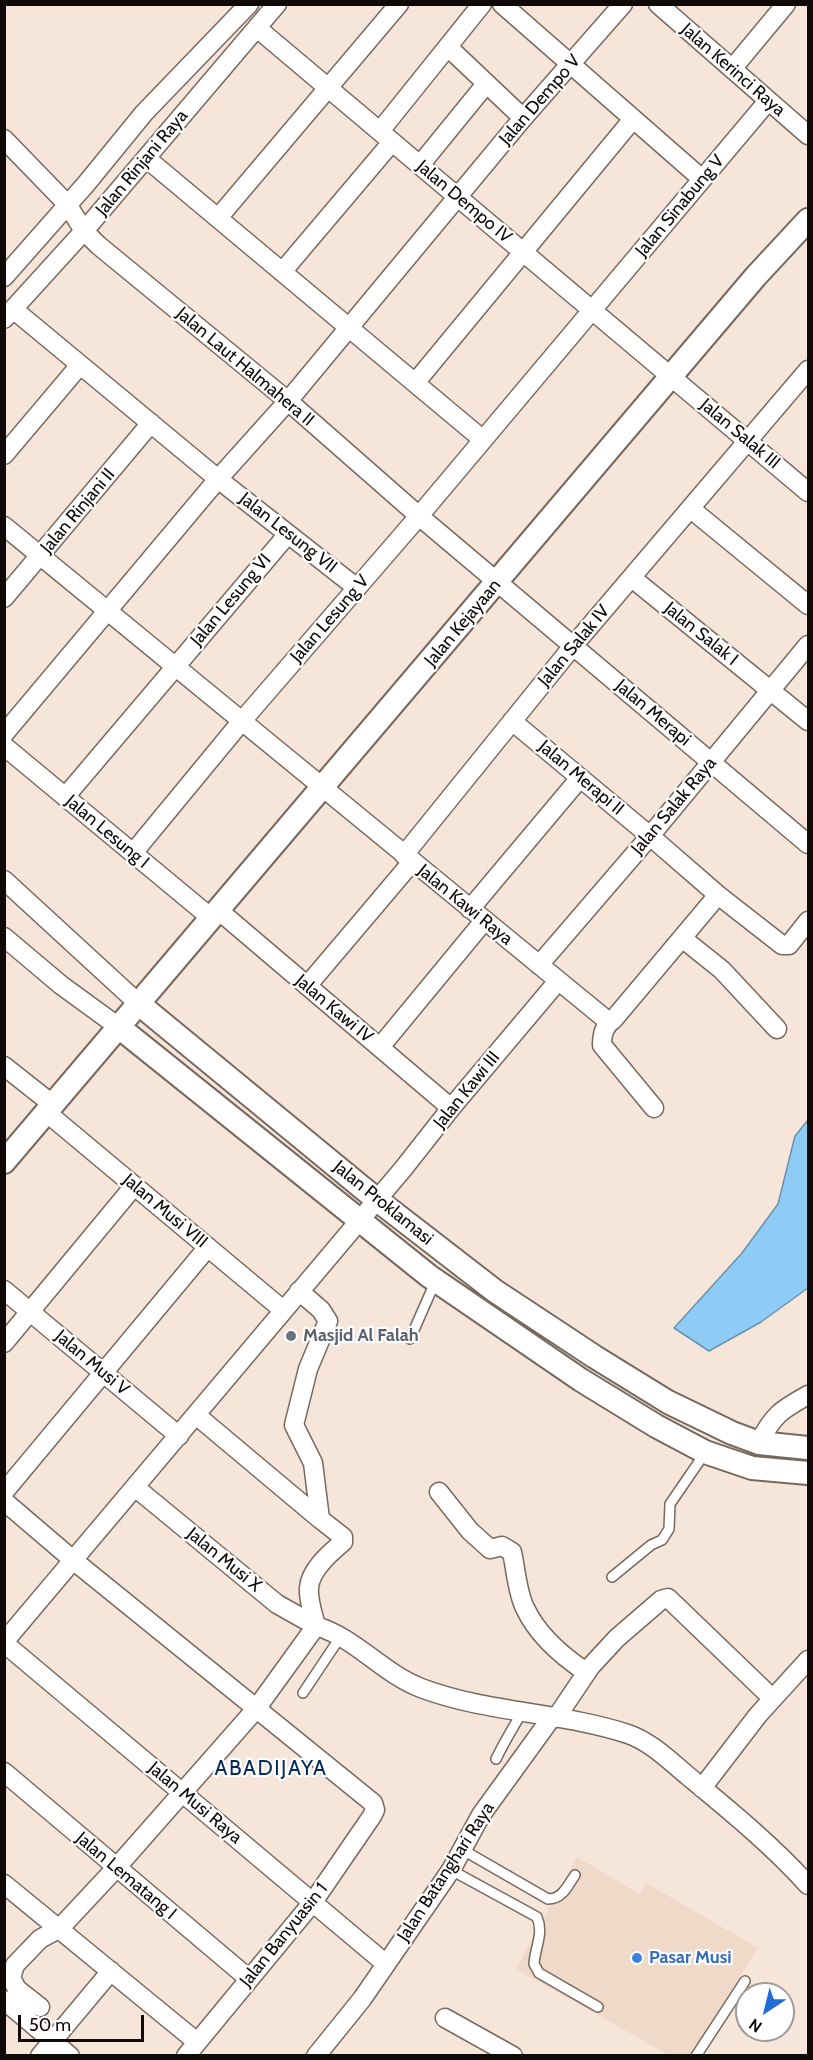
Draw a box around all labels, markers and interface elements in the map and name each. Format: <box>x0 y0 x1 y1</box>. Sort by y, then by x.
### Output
street label: Jalan Kerinci Raya <box>676 19 790 121</box>
street label: Jalan Dempo V <box>495 50 585 150</box>
street label: Jalan Rinjani Raya <box>91 106 193 220</box>
street label: Jalan Sinabung V <box>631 151 729 261</box>
street label: Jalan Dempo IV <box>412 156 516 248</box>
street label: Jalan Laut Halmahera II <box>172 303 318 431</box>
street label: Jalan Salak III <box>696 394 784 474</box>
street label: Jalan Rinjani II <box>36 464 120 558</box>
street label: Jalan Lesung VII <box>235 488 341 578</box>
street label: Jalan Lesung VI <box>186 550 276 650</box>
street label: Jalan Lesung V <box>286 571 374 667</box>
street label: Jalan Kejayaan <box>420 575 506 671</box>
street label: Jalan Salak I <box>660 598 742 670</box>
street label: Jalan Salak IV <box>534 601 614 691</box>
street label: Jalan Merapi <box>611 675 695 751</box>
street label: Jalan Merapi II <box>534 736 628 820</box>
street label: Jalan Salak Raya <box>627 753 721 859</box>
street label: Jalan Lesung I <box>61 791 153 873</box>
street label: Jalan Kawi Raya <box>413 860 517 950</box>
street label: Jalan Kawi IV <box>291 970 377 1048</box>
street label: Jalan Kawi III <box>429 1047 505 1133</box>
street label: Jalan Proklamasi <box>329 1156 437 1250</box>
street label: Jalan Musi VIII <box>118 1169 212 1253</box>
place label: Masjid Al Falah <box>303 1325 419 1347</box>
street label: Jalan Musi V <box>51 1326 133 1400</box>
marker: Masjid Al Falah <box>284 1329 298 1343</box>
street label: Jalan Musi X <box>182 1523 266 1597</box>
district label: ABADIJAYA <box>215 1756 327 1782</box>
street label: Jalan Musi Raya <box>144 1757 246 1849</box>
street label: Jalan Batanghari Raya <box>393 1798 499 1946</box>
street label: Jalan Lematang I <box>71 1828 181 1924</box>
street label: Jalan Banyuasin 1 <box>235 1879 333 1991</box>
place label: Pasar Musi <box>649 1947 732 1969</box>
marker: Pasar Musi <box>630 1951 644 1965</box>
north arrow <box>735 1982 795 2042</box>
scale bar <box>21 2003 147 2041</box>
text: 50 m <box>29 2014 71 2036</box>
text: N <box>745 2014 766 2037</box>

